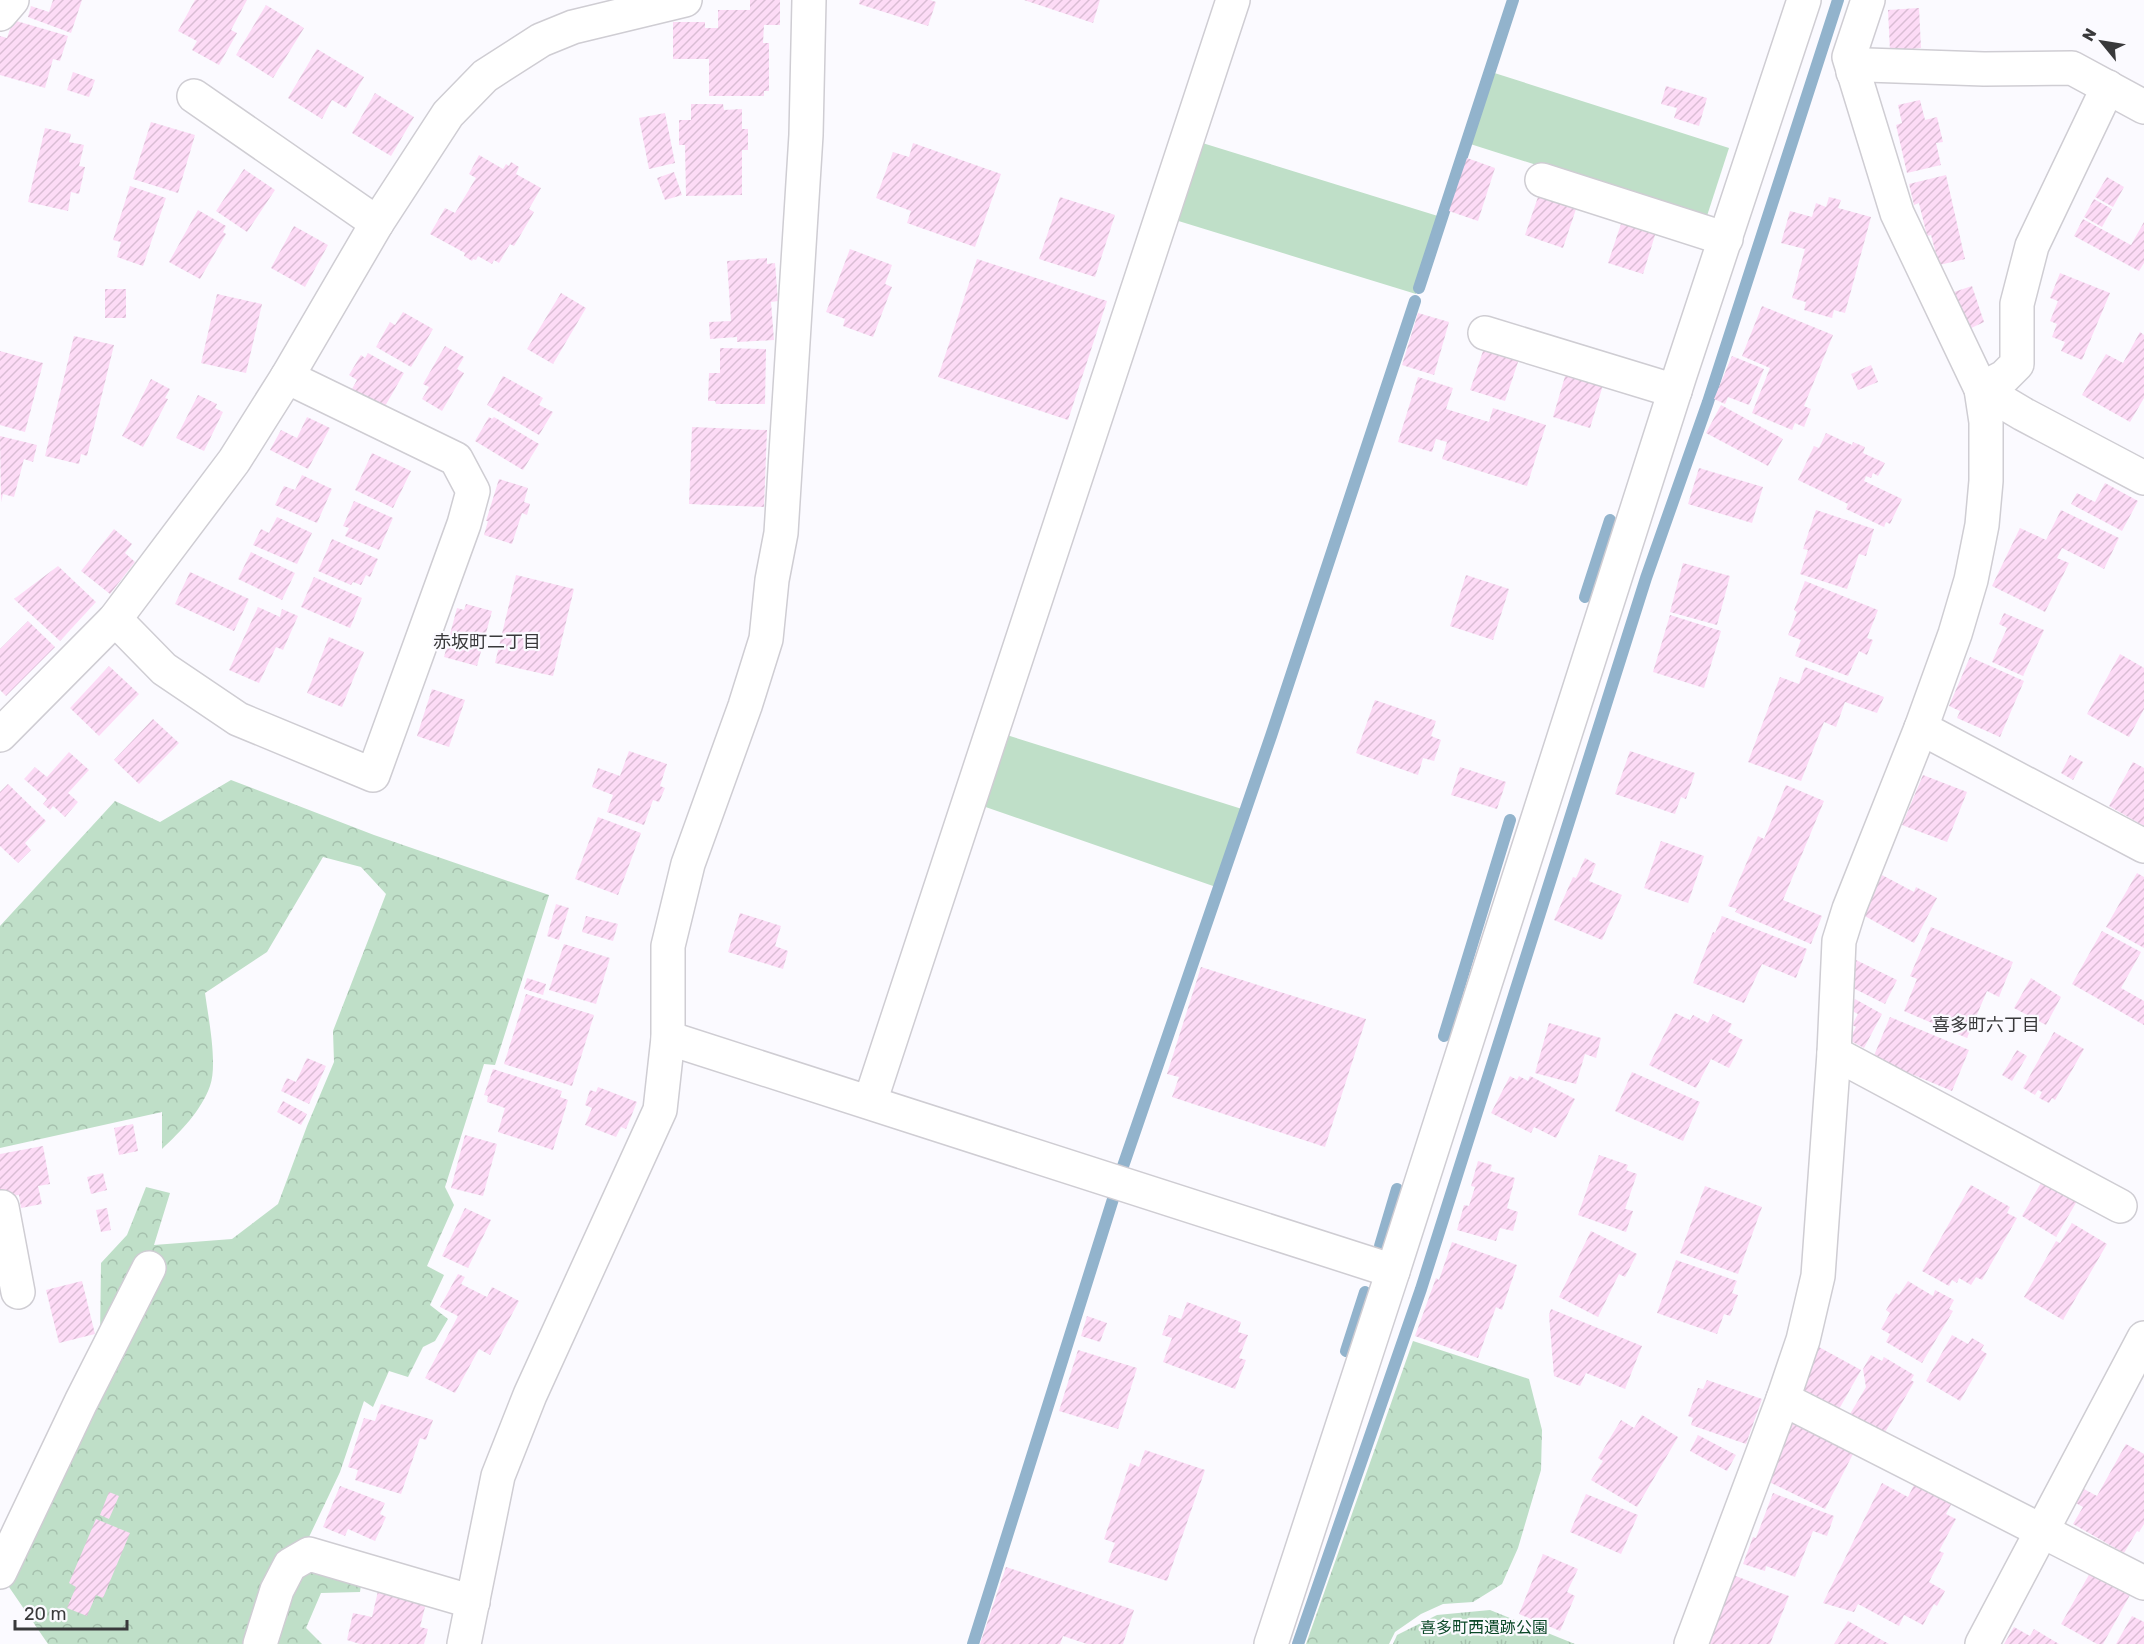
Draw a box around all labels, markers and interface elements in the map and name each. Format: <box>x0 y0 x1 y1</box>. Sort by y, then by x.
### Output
north arrow <box>2072 12 2132 72</box>
text: N <box>2078 25 2101 44</box>
district label: 赤坂町二丁目 <box>433 631 541 653</box>
district label: 喜多町六丁目 <box>1932 1014 2040 1036</box>
scale bar <box>15 1593 128 1631</box>
text: 20 m <box>24 1603 66 1625</box>
park label: 喜多町西遺跡公園 <box>1420 1618 1548 1637</box>

